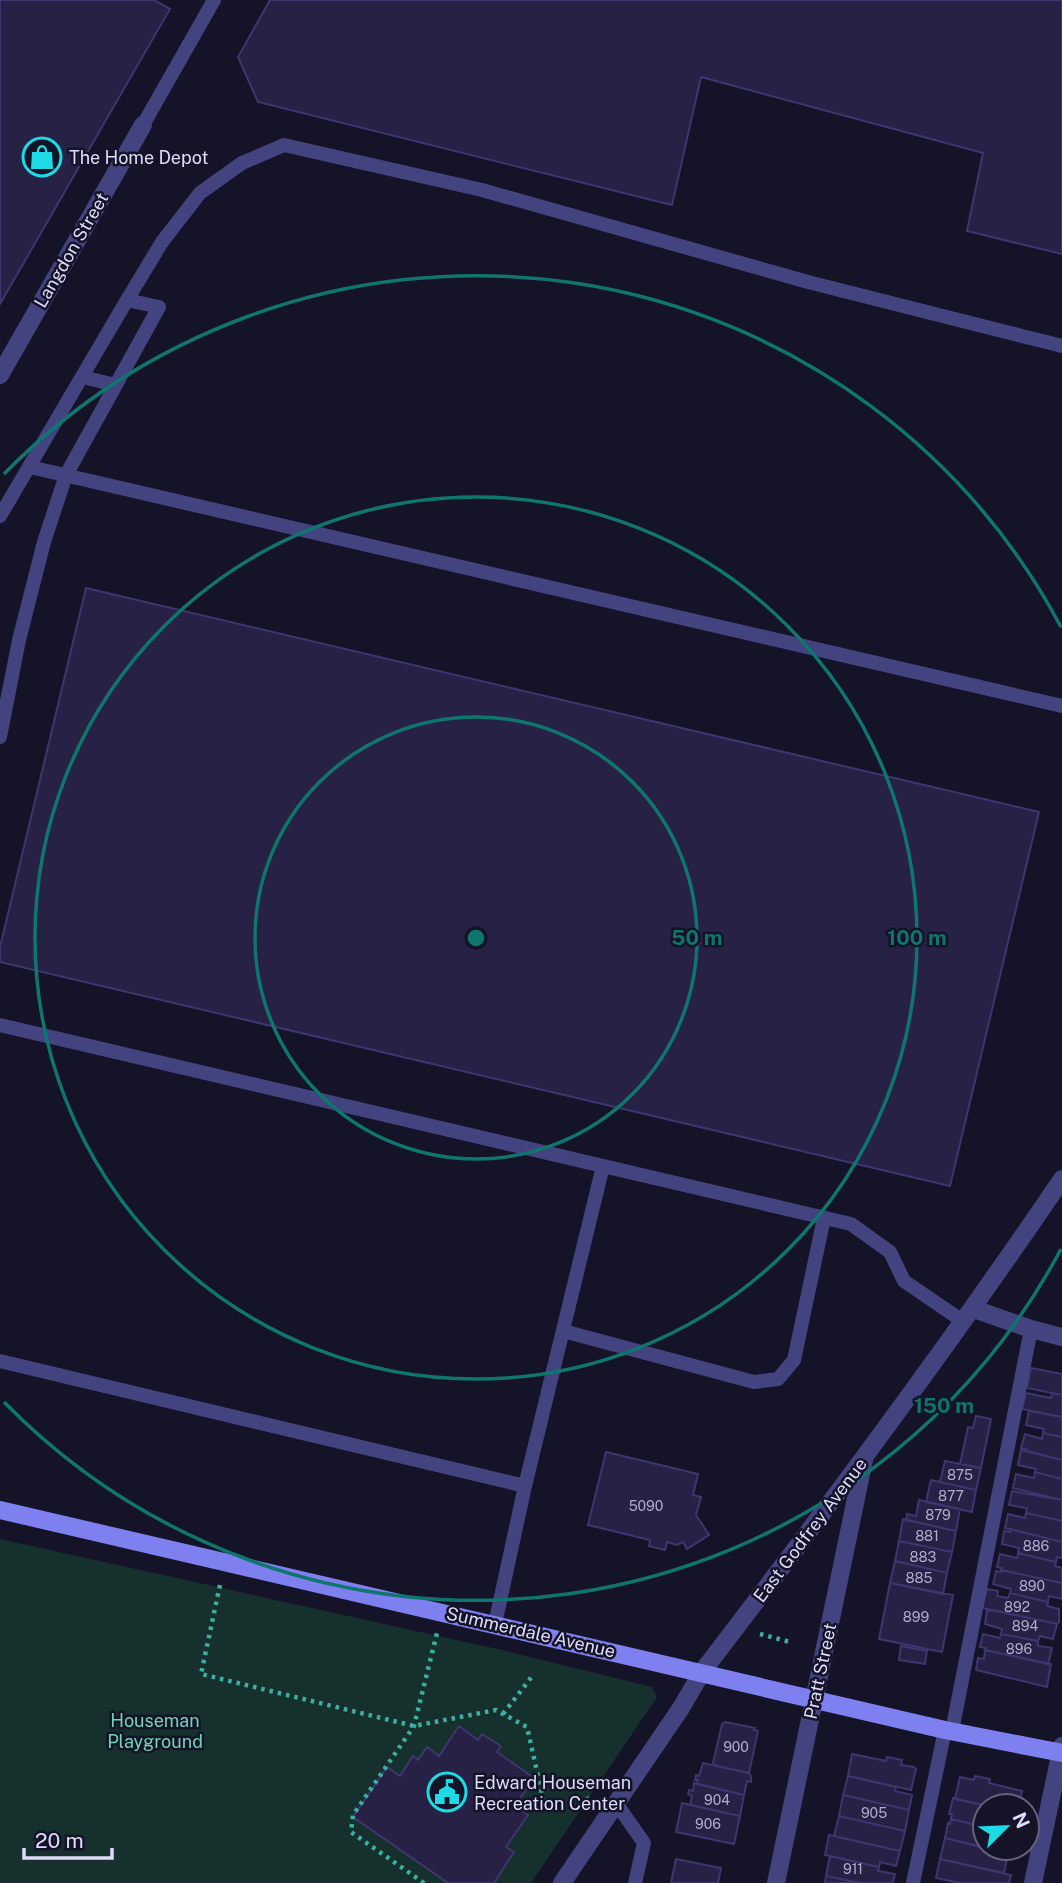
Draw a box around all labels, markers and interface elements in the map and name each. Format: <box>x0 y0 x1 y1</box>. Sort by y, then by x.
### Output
shop icon: The Home Depot <box>21 136 63 178</box>
place label: The Home Depot <box>69 147 209 168</box>
street label: Langdon Street <box>30 189 112 311</box>
text: 50 m <box>671 925 723 950</box>
text: 100 m <box>887 925 947 950</box>
centre of rings <box>464 926 488 950</box>
text: 150 m <box>914 1393 974 1418</box>
street label: East Godfrey Avenue <box>749 1454 871 1606</box>
house number: 875 <box>947 1467 973 1483</box>
house number: 877 <box>938 1488 964 1504</box>
house number: 5090 <box>629 1498 663 1514</box>
house number: 879 <box>925 1507 951 1523</box>
house number: 881 <box>915 1528 939 1544</box>
house number: 886 <box>1023 1538 1050 1554</box>
house number: 883 <box>910 1549 937 1565</box>
house number: 885 <box>905 1570 933 1586</box>
house number: 890 <box>1019 1578 1045 1594</box>
house number: 892 <box>1004 1599 1030 1615</box>
street label: Summerdale Avenue <box>444 1602 618 1662</box>
house number: 899 <box>903 1609 929 1625</box>
house number: 894 <box>1012 1618 1038 1634</box>
street label: Pratt Street <box>800 1621 840 1721</box>
house number: 896 <box>1006 1641 1032 1657</box>
park label: Houseman Playground <box>107 1710 203 1752</box>
house number: 900 <box>723 1739 749 1755</box>
public building icon: Edward Houseman Recreation Center <box>426 1771 468 1813</box>
place label: Edward Houseman Recreation Center <box>474 1772 631 1814</box>
house number: 904 <box>704 1792 730 1808</box>
north arrow <box>971 1792 1041 1862</box>
house number: 905 <box>861 1805 887 1821</box>
text: N <box>1008 1809 1035 1831</box>
scale bar <box>24 1816 112 1860</box>
house number: 906 <box>695 1816 721 1832</box>
text: 20 m <box>35 1828 84 1853</box>
house number: 911 <box>843 1861 863 1877</box>

